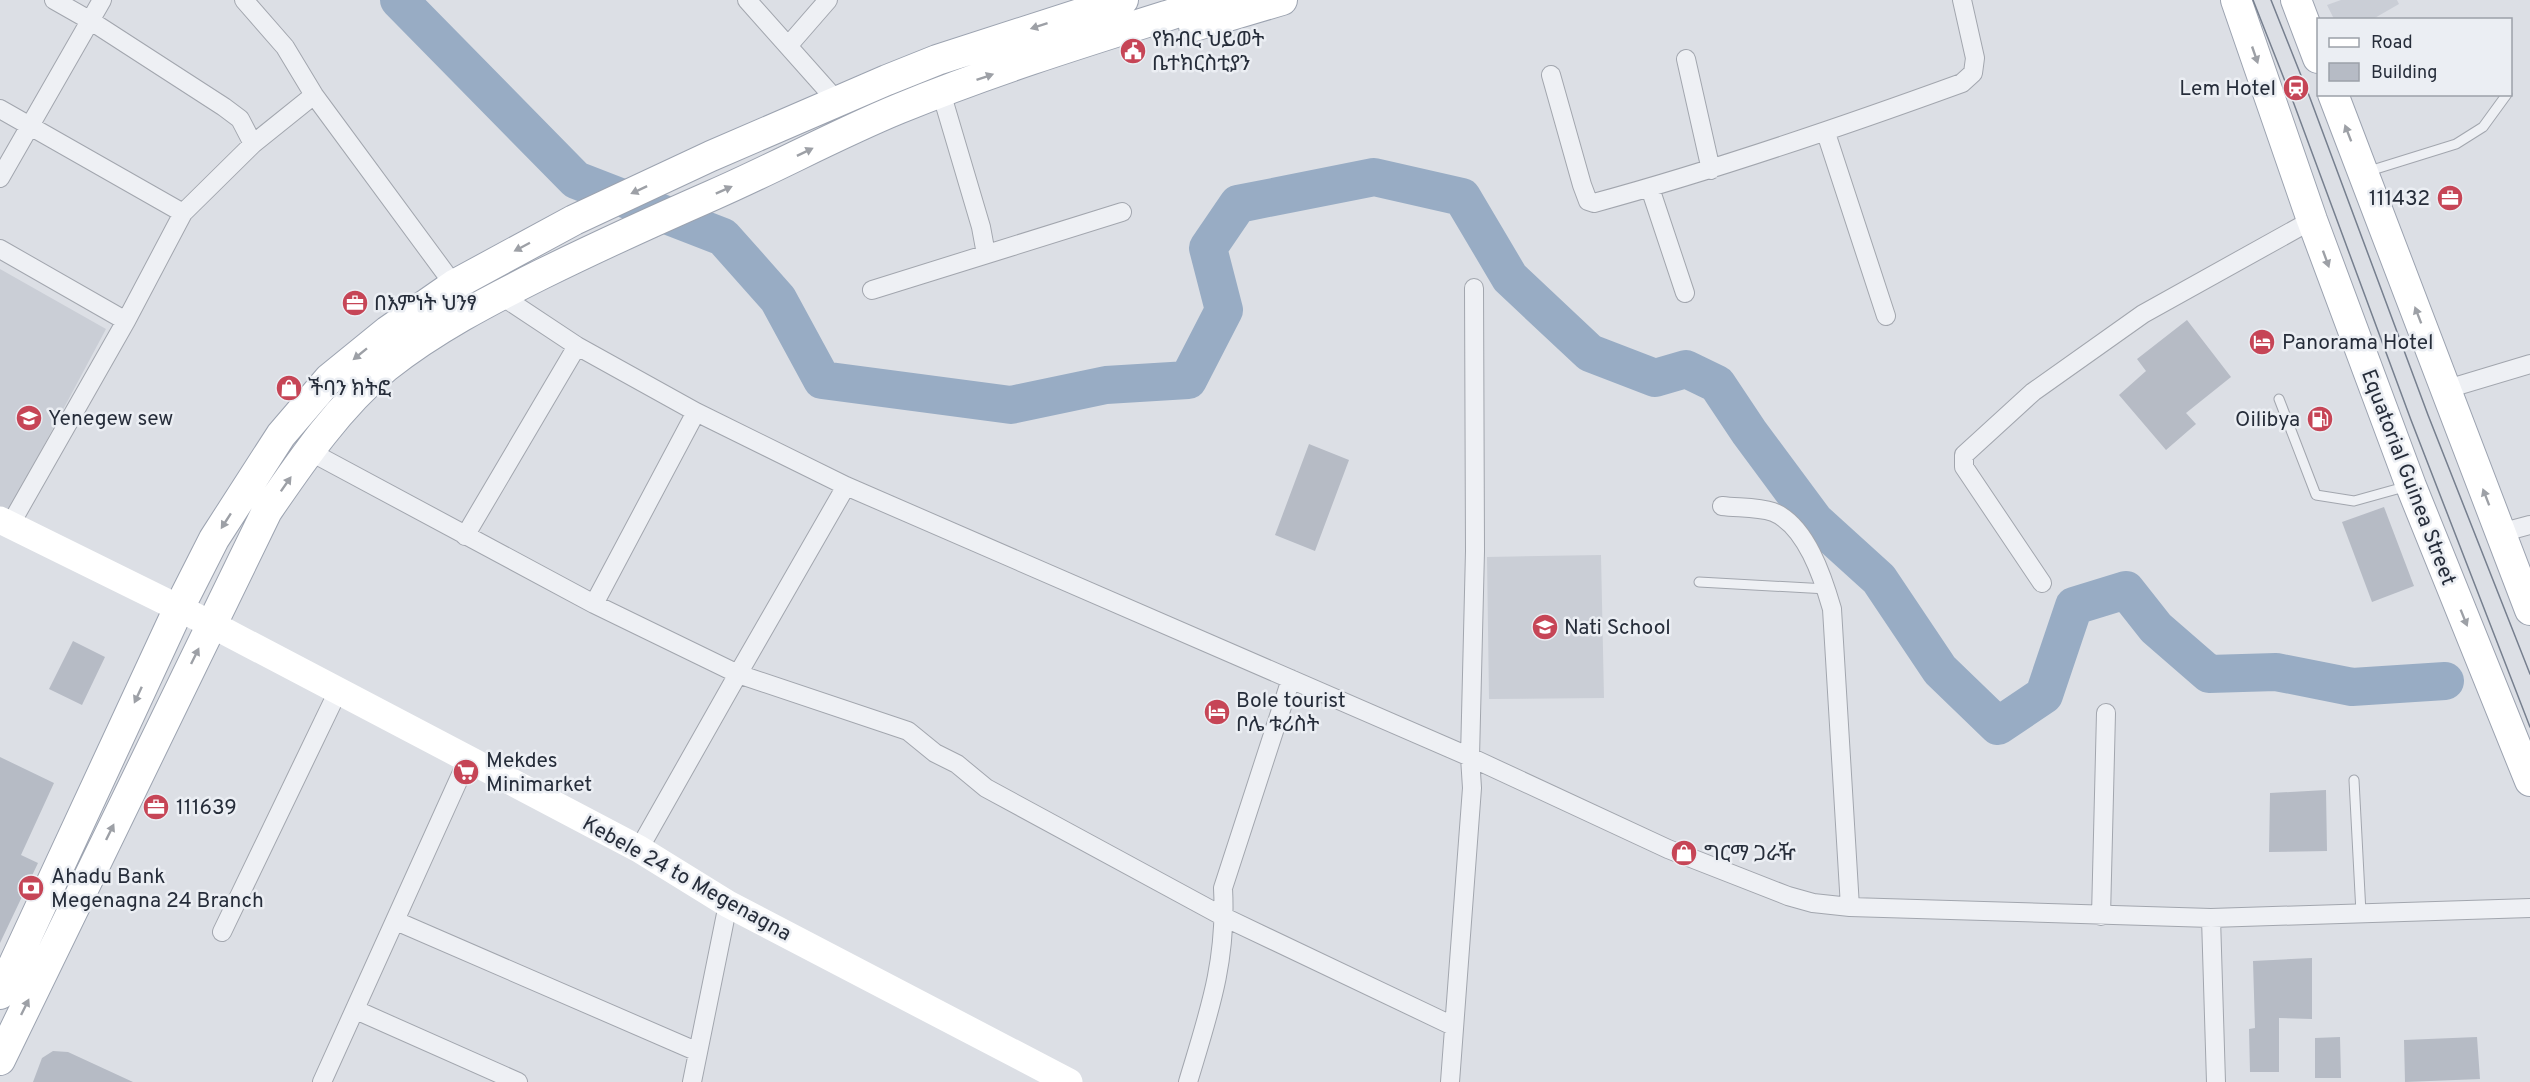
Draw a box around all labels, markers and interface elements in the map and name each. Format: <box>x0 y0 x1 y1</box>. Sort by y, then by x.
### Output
legend <box>2317 18 2512 96</box>
one-way arrow <box>1030 22 1048 31</box>
place label: የክብር ህይወት ቤተክርስቲያን <box>1152 27 1265 78</box>
text: Road <box>2371 32 2413 55</box>
public building icon: የክብር ህይወት ቤተክርስቲያን <box>1118 36 1148 66</box>
one-way arrow <box>2251 46 2261 64</box>
text: Building <box>2371 62 2437 85</box>
one-way arrow <box>976 71 994 81</box>
station icon: Lem Hotel <box>2281 73 2311 103</box>
place label: Lem Hotel <box>2179 76 2276 103</box>
one-way arrow <box>2342 124 2352 142</box>
one-way arrow <box>797 148 814 157</box>
office icon: 111432 <box>2435 183 2465 213</box>
one-way arrow <box>631 185 648 194</box>
one-way arrow <box>716 186 733 195</box>
place label: 111432 <box>2369 186 2430 213</box>
one-way arrow <box>514 242 531 252</box>
one-way arrow <box>2322 250 2332 268</box>
office icon: በእምነት ህንፃ <box>340 288 370 318</box>
place label: በእምነት ህንፃ <box>374 291 477 318</box>
one-way arrow <box>2413 306 2422 324</box>
hotel icon: Panorama Hotel <box>2247 327 2277 357</box>
place label: Panorama Hotel <box>2282 330 2434 357</box>
one-way arrow <box>353 347 368 360</box>
street label: Equatorial Guinea Street <box>2354 366 2461 589</box>
shop icon: ችባን ክትፎ <box>274 373 304 403</box>
place label: ችባን ክትፎ <box>308 376 392 403</box>
school or university icon: Yenegew sew <box>14 403 44 433</box>
fuel station icon: Oilibya <box>2305 404 2335 434</box>
place label: Yenegew sew <box>48 406 173 433</box>
place label: Oilibya <box>2235 407 2300 434</box>
one-way arrow <box>280 476 292 492</box>
one-way arrow <box>2481 488 2490 506</box>
one-way arrow <box>220 513 231 529</box>
one-way arrow <box>2459 609 2469 627</box>
school or university icon: Nati School <box>1530 612 1560 642</box>
place label: Nati School <box>1564 615 1671 642</box>
one-way arrow <box>191 648 200 665</box>
one-way arrow <box>134 687 143 704</box>
place label: Bole tourist ቦሌ ቱሪስት <box>1236 688 1346 739</box>
hotel icon: Bole tourist ቦሌ ቱሪስት <box>1202 697 1232 727</box>
place label: Mekdes Minimarket <box>486 748 592 799</box>
supermarket icon: Mekdes Minimarket <box>451 757 481 787</box>
office icon: 111639 <box>141 792 171 822</box>
place label: 111639 <box>176 795 237 822</box>
street label: Kebele 24 to Megenagna <box>577 811 796 948</box>
one-way arrow <box>106 823 115 840</box>
shop icon: ግርማ ጋራዥ <box>1669 838 1699 868</box>
place label: ግርማ ጋራዥ <box>1704 841 1796 868</box>
place label: Ahadu Bank Megenagna 24 Branch <box>51 864 264 915</box>
bank icon: Ahadu Bank Megenagna 24 Branch <box>16 873 46 903</box>
one-way arrow <box>21 999 30 1016</box>

